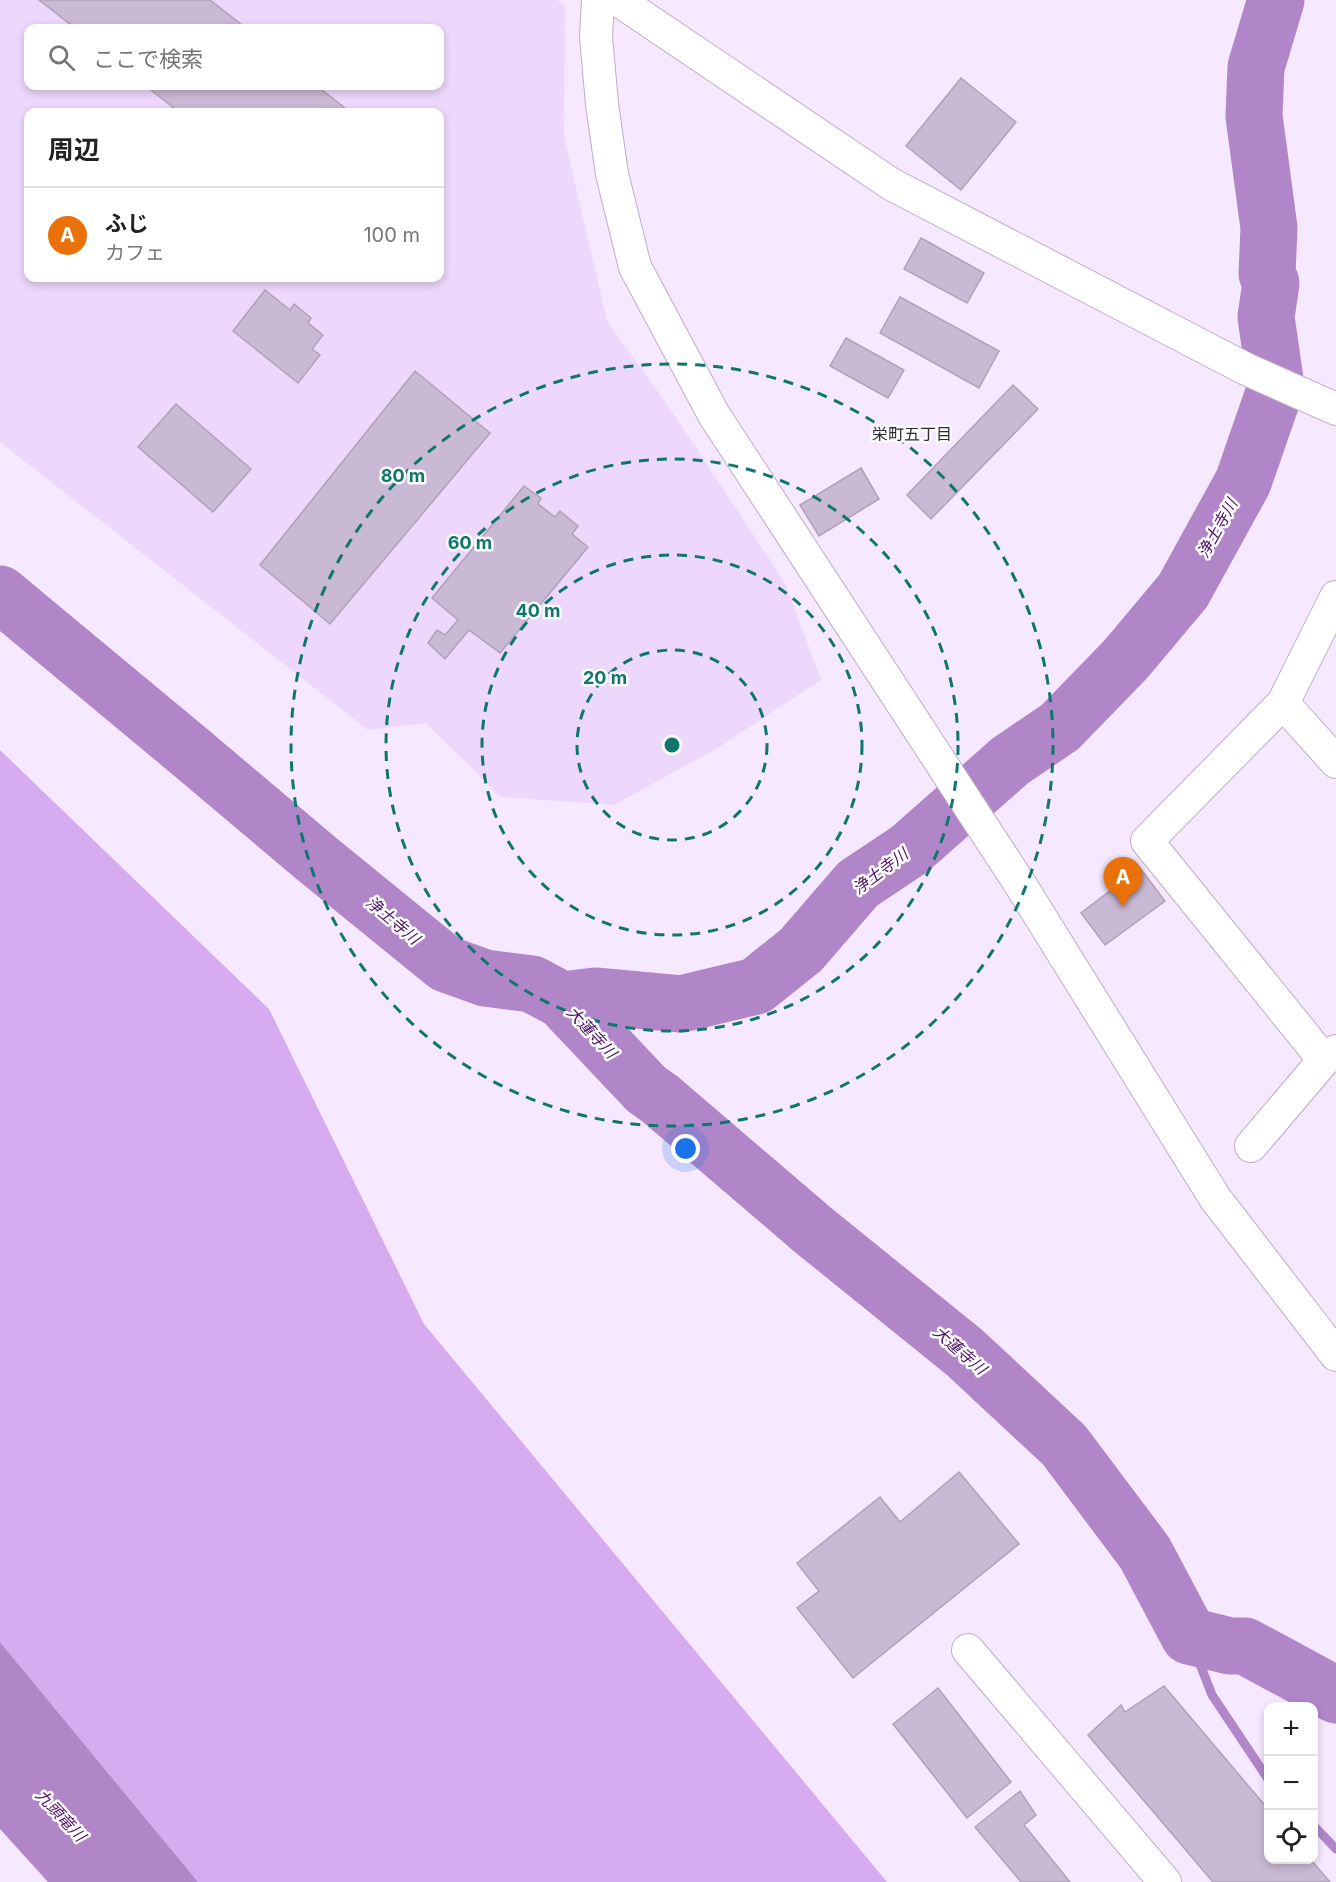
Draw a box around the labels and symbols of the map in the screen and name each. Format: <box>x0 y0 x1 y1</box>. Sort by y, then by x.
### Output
district label: 栄町五丁目 <box>872 424 952 444</box>
text: 80 m <box>381 465 425 486</box>
water label: 浄土寺川 <box>1193 493 1242 561</box>
text: 60 m <box>448 532 492 553</box>
text: 40 m <box>516 600 561 621</box>
text: 20 m <box>583 667 627 688</box>
centre of rings <box>662 735 682 755</box>
water label: 浄土寺川 <box>848 843 913 898</box>
pin: A <box>1104 858 1142 907</box>
water label: 浄土寺川 <box>362 892 425 950</box>
water label: 大蓮寺川 <box>563 1002 622 1064</box>
your location <box>671 1134 700 1163</box>
water label: 大蓮寺川 <box>929 1321 992 1380</box>
water label: 九頭竜川 <box>32 1785 91 1847</box>

